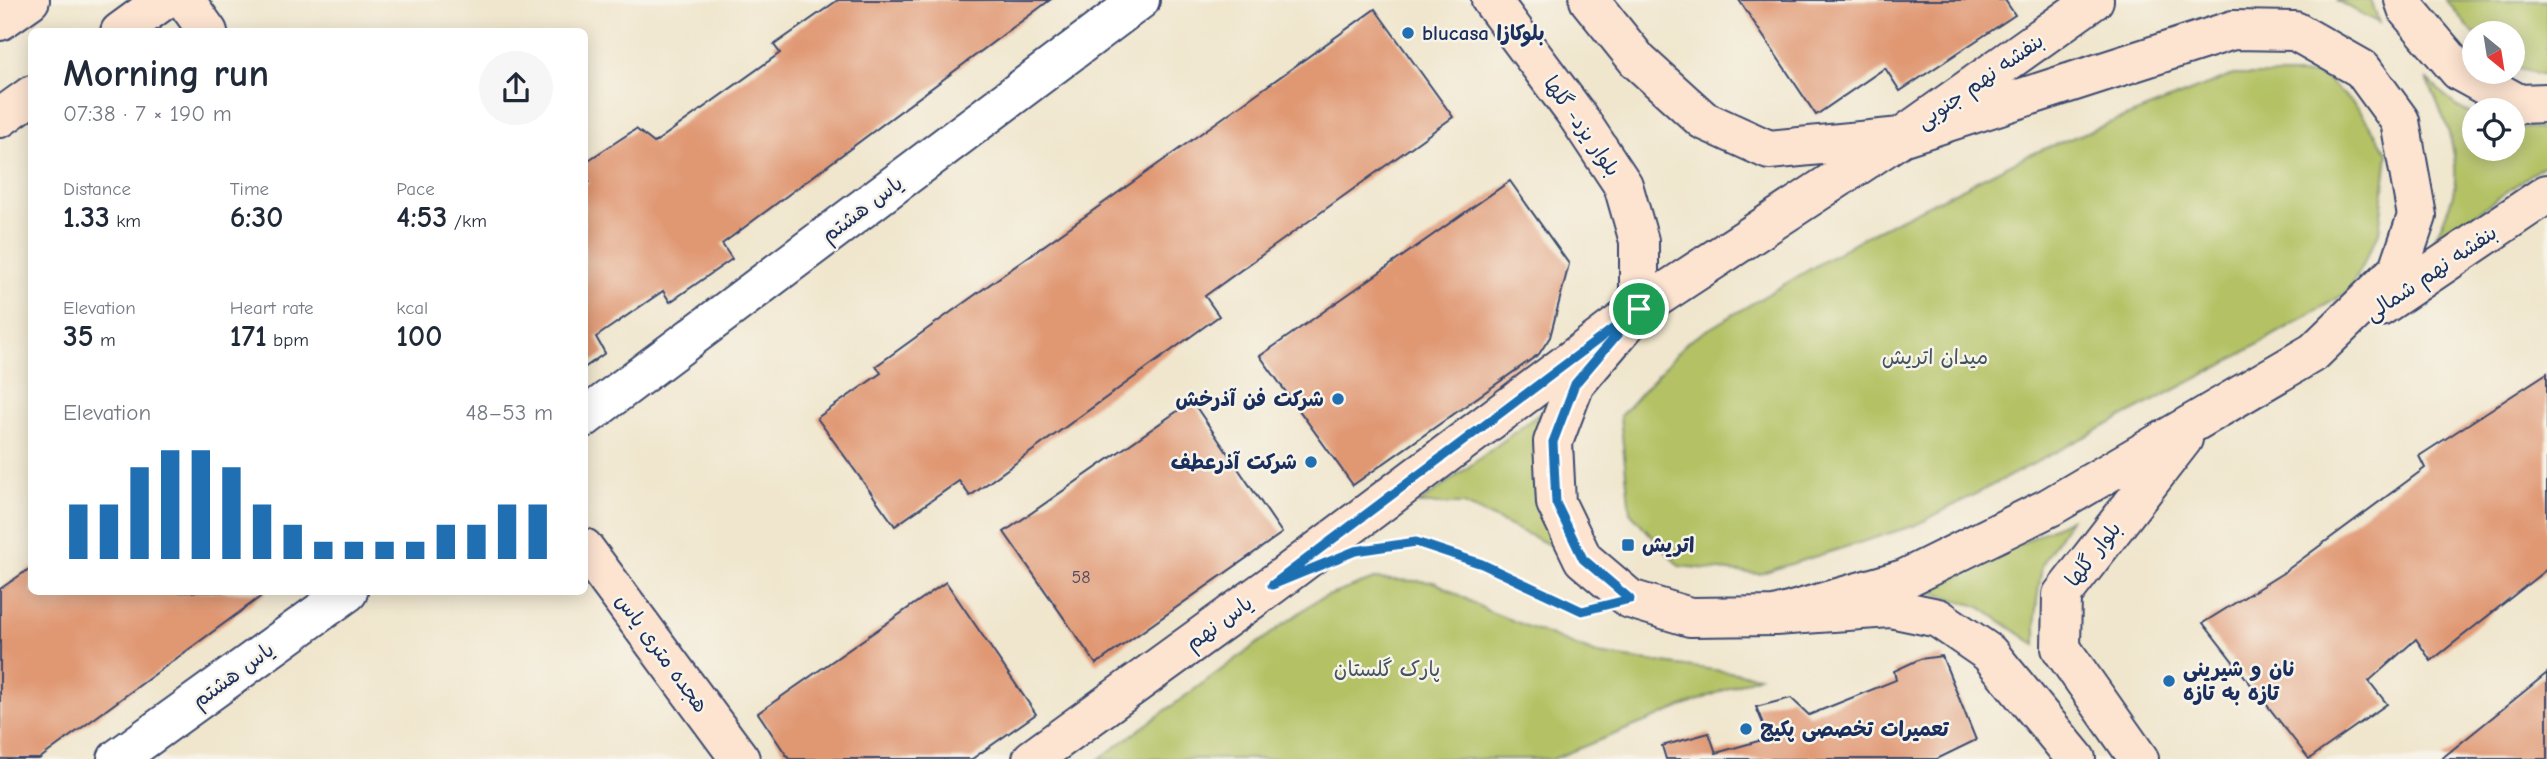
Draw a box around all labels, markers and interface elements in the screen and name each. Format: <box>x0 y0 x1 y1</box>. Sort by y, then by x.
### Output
place label: blucasa بلوکازا <box>1422 21 1545 47</box>
north arrow <box>2462 21 2525 84</box>
map controls <box>2462 21 2525 161</box>
marker: blucasa بلوکازا <box>1400 25 1416 41</box>
street label: بنفشه نهم جنوبی <box>1912 28 2050 137</box>
button: share <box>479 51 553 125</box>
text: Morning run <box>63 52 269 96</box>
street label: بلوار یزد- گلها <box>1538 71 1625 181</box>
button: locate <box>2462 98 2525 161</box>
text: 07:38 · 7 × 190 m <box>63 100 232 127</box>
street label: یاس هشتم <box>817 171 910 251</box>
text: Distance <box>63 178 131 200</box>
text: Time <box>230 178 269 200</box>
text: Pace <box>396 178 435 200</box>
text: 1.33 <box>63 200 110 235</box>
text: 6:30 <box>230 200 284 235</box>
text: 4:53 <box>396 200 447 235</box>
text: km <box>110 210 141 232</box>
text: /km <box>447 210 487 232</box>
street label: بنفشه نهم شمالی <box>2361 220 2504 329</box>
pin <box>1609 279 1669 339</box>
icon: arrive <box>1620 290 1658 328</box>
text: Elevation <box>63 297 136 319</box>
text: Heart rate <box>230 297 313 319</box>
text: kcal <box>396 297 428 319</box>
text: 35 <box>63 319 94 354</box>
text: 171 <box>230 319 267 354</box>
text: 100 <box>396 319 442 354</box>
text: m <box>94 329 116 351</box>
text: bpm <box>267 329 309 351</box>
park label: میدان اتریش <box>1882 345 1988 369</box>
place label: شرکت فن آذرخش <box>1175 387 1324 411</box>
marker: شرکت فن آذرخش <box>1330 391 1346 407</box>
text: Elevation <box>63 399 151 426</box>
text: 48–53 m <box>465 399 553 426</box>
place label: شرکت آذرعطف <box>1171 450 1297 474</box>
marker: شرکت آذرعطف <box>1303 454 1319 470</box>
street label: بلوار گلها <box>2060 517 2127 592</box>
place label: اتریش <box>1642 533 1694 558</box>
marker: اتریش <box>1620 537 1636 553</box>
house number: 58 <box>1071 567 1091 588</box>
street label: هجده متری یاس <box>611 589 713 717</box>
street label: یاس نهم <box>1181 591 1259 658</box>
street label: یاس هشتم <box>187 637 281 716</box>
park label: پارک گلستان <box>1334 657 1440 682</box>
place label: نان و شیرینی تازه به تازه <box>2183 657 2294 706</box>
marker: نان و شیرینی تازه به تازه <box>2161 673 2177 689</box>
place label: تعمیرات تخصصی پکیج <box>1760 717 1949 742</box>
marker: تعمیرات تخصصی پکیج <box>1738 721 1754 737</box>

